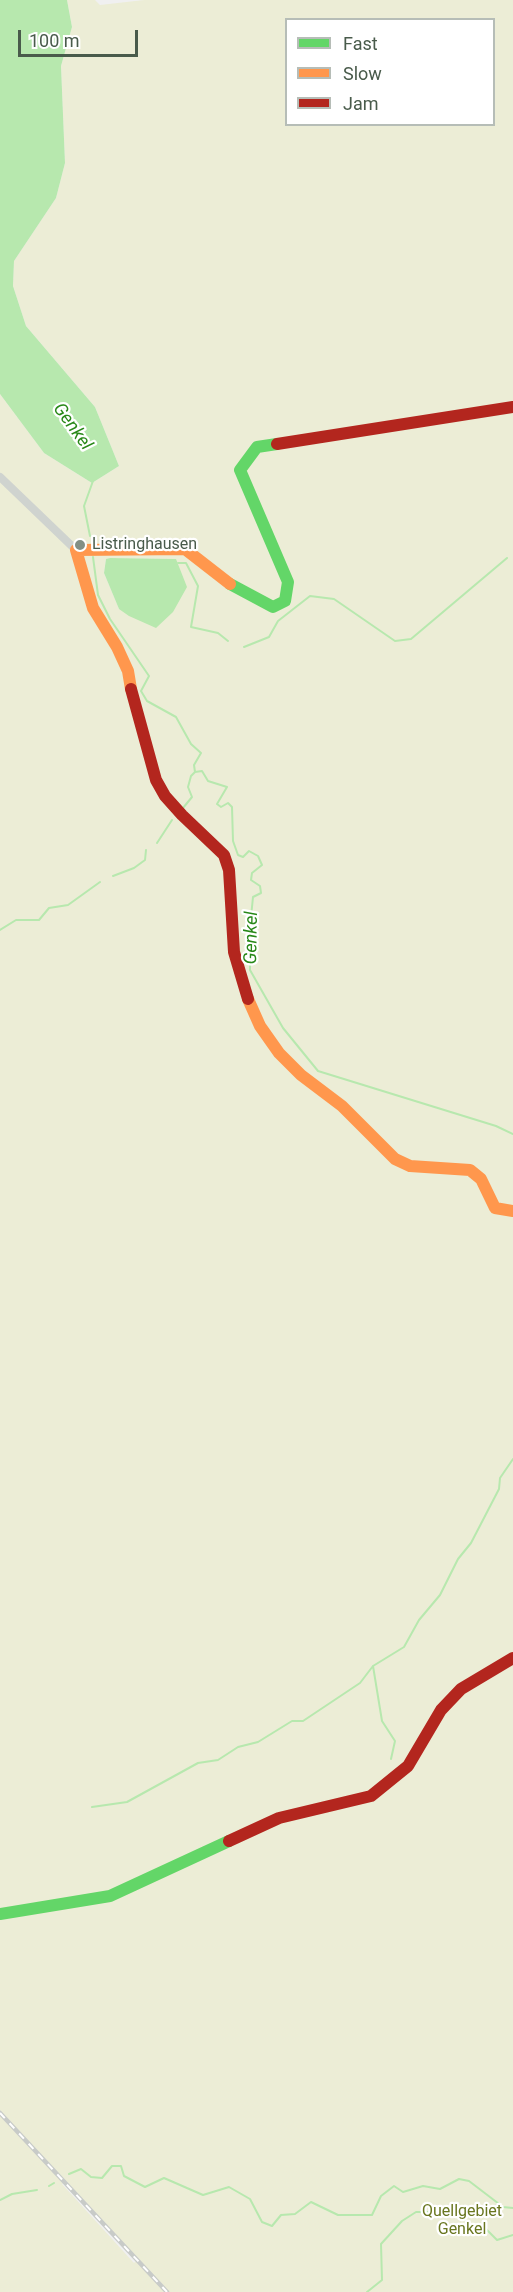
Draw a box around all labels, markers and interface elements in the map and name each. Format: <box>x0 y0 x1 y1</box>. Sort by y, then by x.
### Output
scale bar <box>21 18 141 56</box>
legend <box>285 18 495 126</box>
text: 100 m <box>29 30 80 51</box>
text: Fast <box>343 33 378 54</box>
text: Slow <box>343 63 382 84</box>
text: Jam <box>343 93 379 114</box>
water label: Genkel <box>48 399 96 455</box>
place label: Listringhausen <box>92 535 197 555</box>
marker: Listringhausen <box>73 538 87 552</box>
water label: Genkel <box>241 911 263 965</box>
park label: Quellgebiet Genkel <box>422 2202 502 2240</box>

